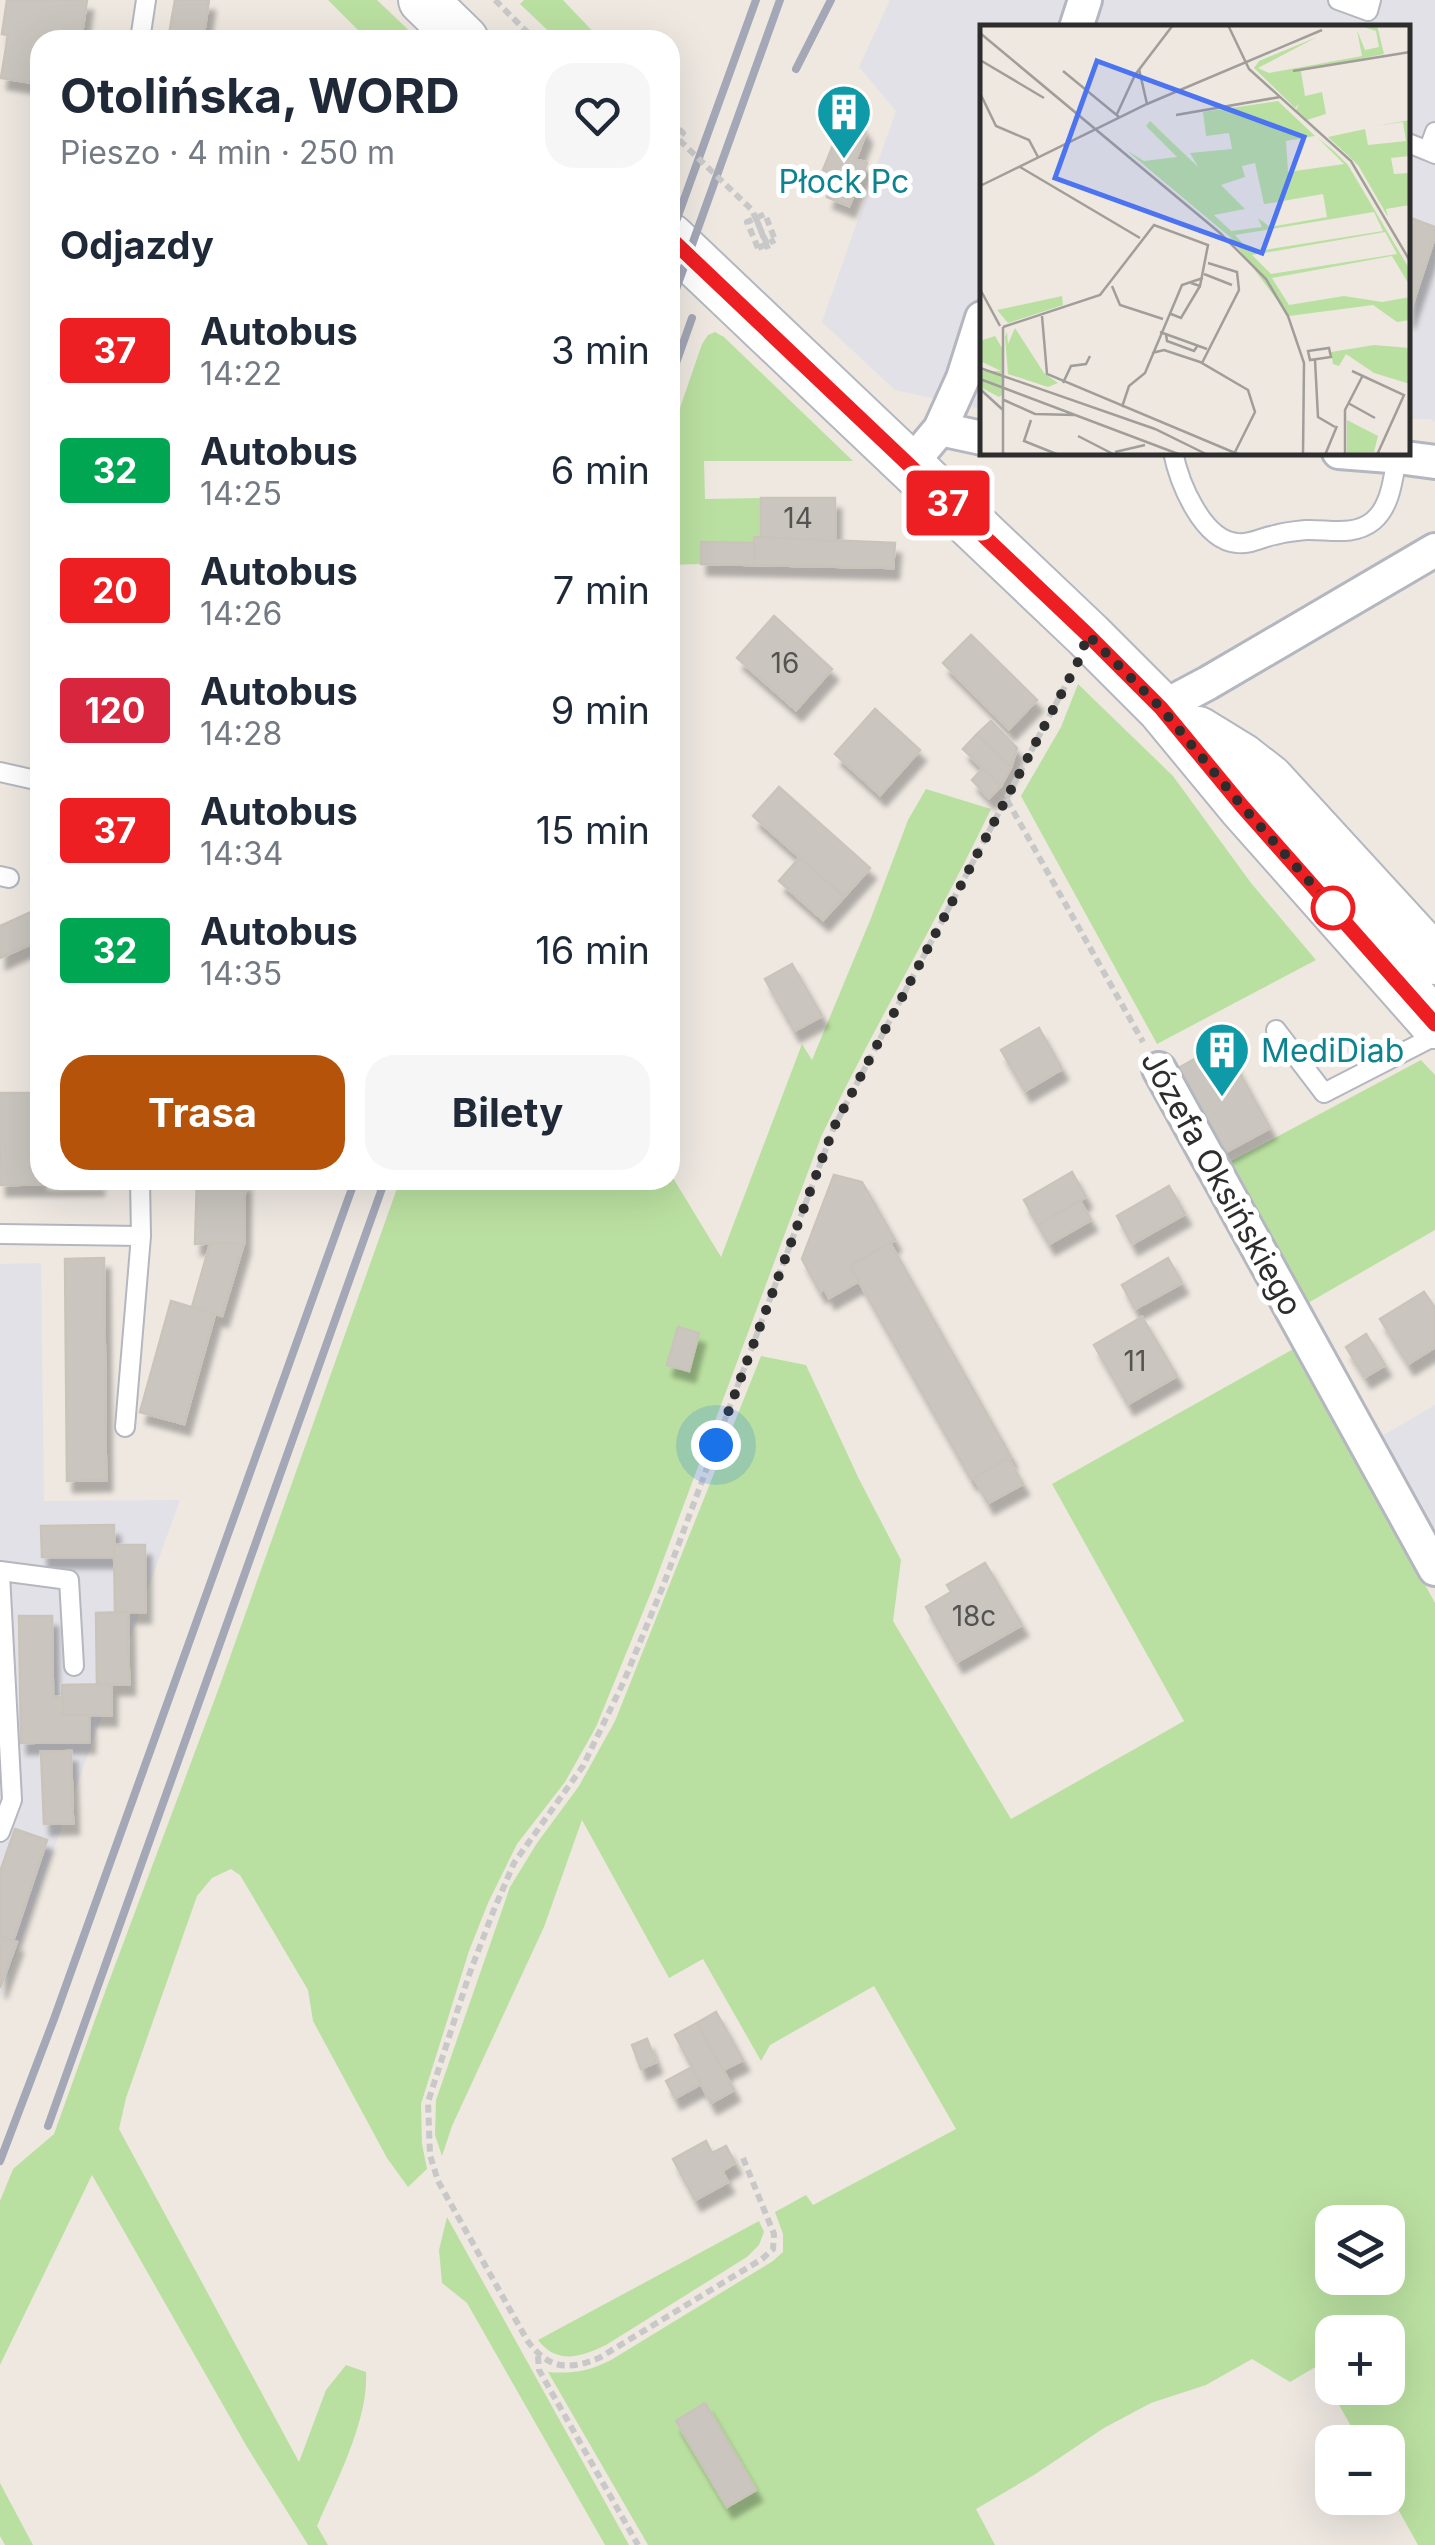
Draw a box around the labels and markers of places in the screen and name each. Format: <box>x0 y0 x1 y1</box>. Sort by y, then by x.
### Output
building icon: Płock Pc <box>814 82 874 161</box>
place label: Płock Pc <box>779 162 909 201</box>
unlabelled marker <box>1312 887 1354 929</box>
building icon: MediDiab <box>1192 1020 1252 1099</box>
place label: MediDiab <box>1261 1031 1404 1070</box>

